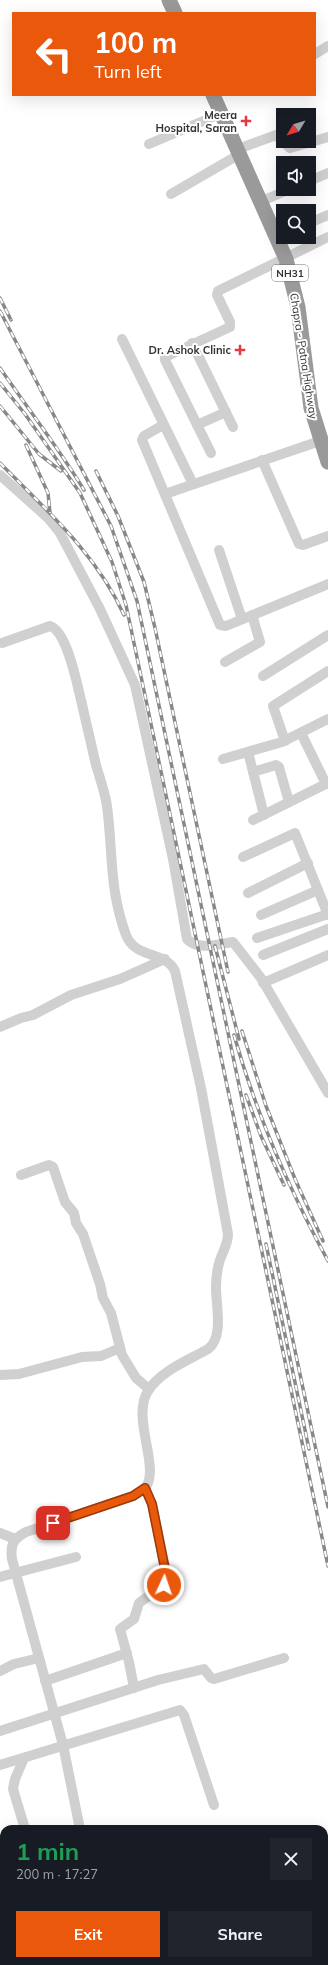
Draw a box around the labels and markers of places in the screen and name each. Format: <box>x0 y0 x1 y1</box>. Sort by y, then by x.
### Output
place label: Meera Hospital, Saran <box>156 108 237 135</box>
marker: Meera Hospital, Saran <box>240 115 252 127</box>
place label: Dr. Ashok Clinic <box>149 343 231 357</box>
marker: Dr. Ashok Clinic <box>234 344 246 356</box>
pin <box>36 1506 70 1540</box>

